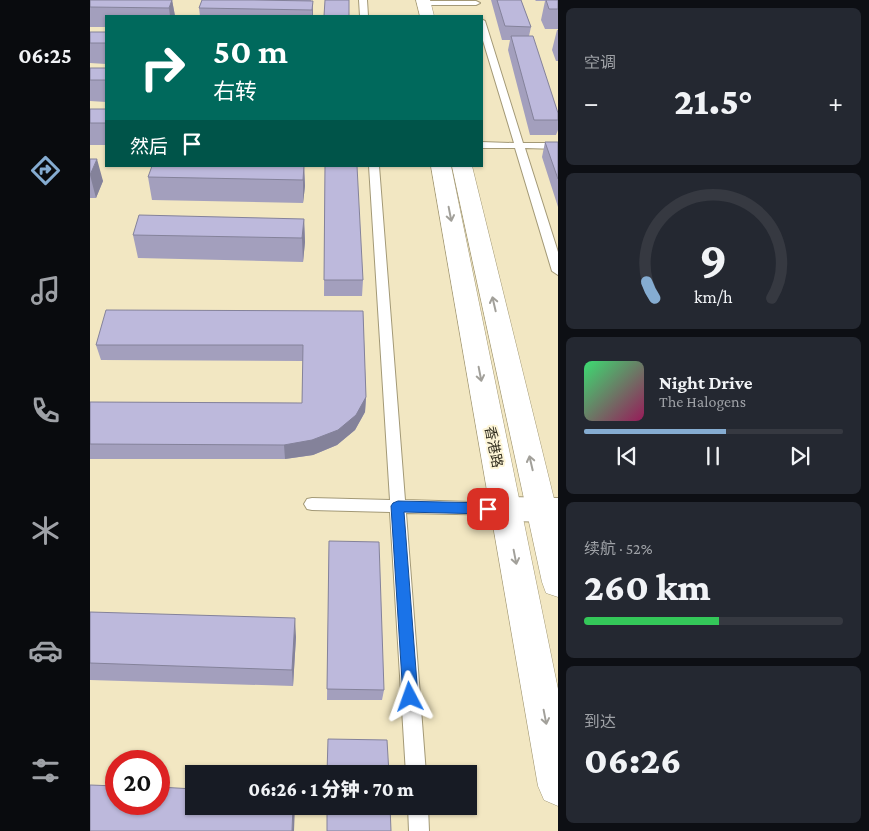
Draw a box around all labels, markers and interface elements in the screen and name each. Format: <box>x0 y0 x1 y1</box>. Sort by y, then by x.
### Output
text: 50 m <box>213 32 288 71</box>
icon: right <box>130 35 195 100</box>
text: 06:25 <box>18 43 72 68</box>
text: 空调 <box>584 54 616 71</box>
text: 右转 <box>213 79 257 104</box>
text: 21.5° <box>674 80 753 122</box>
text: − <box>584 87 599 118</box>
text: + <box>828 87 843 118</box>
icon: arrive <box>178 130 206 158</box>
text: 然后 <box>130 136 168 157</box>
icon: directions <box>28 153 63 188</box>
one-way arrow <box>446 206 455 222</box>
text: 9 <box>699 230 728 288</box>
icon: music <box>28 273 63 308</box>
text: km/h <box>694 287 733 307</box>
one-way arrow <box>489 297 498 313</box>
one-way arrow <box>476 365 486 381</box>
text: Night Drive <box>659 372 752 393</box>
icon: phone <box>28 393 63 428</box>
text: The Halogens <box>659 393 746 410</box>
street label: 香港路 <box>482 425 506 469</box>
icon: previous <box>613 442 641 470</box>
icon: pause <box>699 442 727 470</box>
icon: next <box>786 442 814 470</box>
one-way arrow <box>526 455 535 471</box>
pin <box>467 488 509 530</box>
icon: arrive <box>474 495 502 523</box>
icon: climate <box>28 513 63 548</box>
text: 续航 · 52% <box>584 540 652 557</box>
one-way arrow <box>511 549 520 565</box>
text: 260 km <box>584 566 711 608</box>
icon: car <box>28 633 63 668</box>
position arrow <box>383 670 435 722</box>
one-way arrow <box>540 708 550 724</box>
text: 到达 <box>584 713 616 730</box>
text: 06:26 <box>584 739 682 781</box>
speed limit sign: 20 <box>105 750 170 815</box>
icon: filters <box>28 753 63 788</box>
text: 06:26 · 1 分钟 · 70 m <box>248 779 414 800</box>

